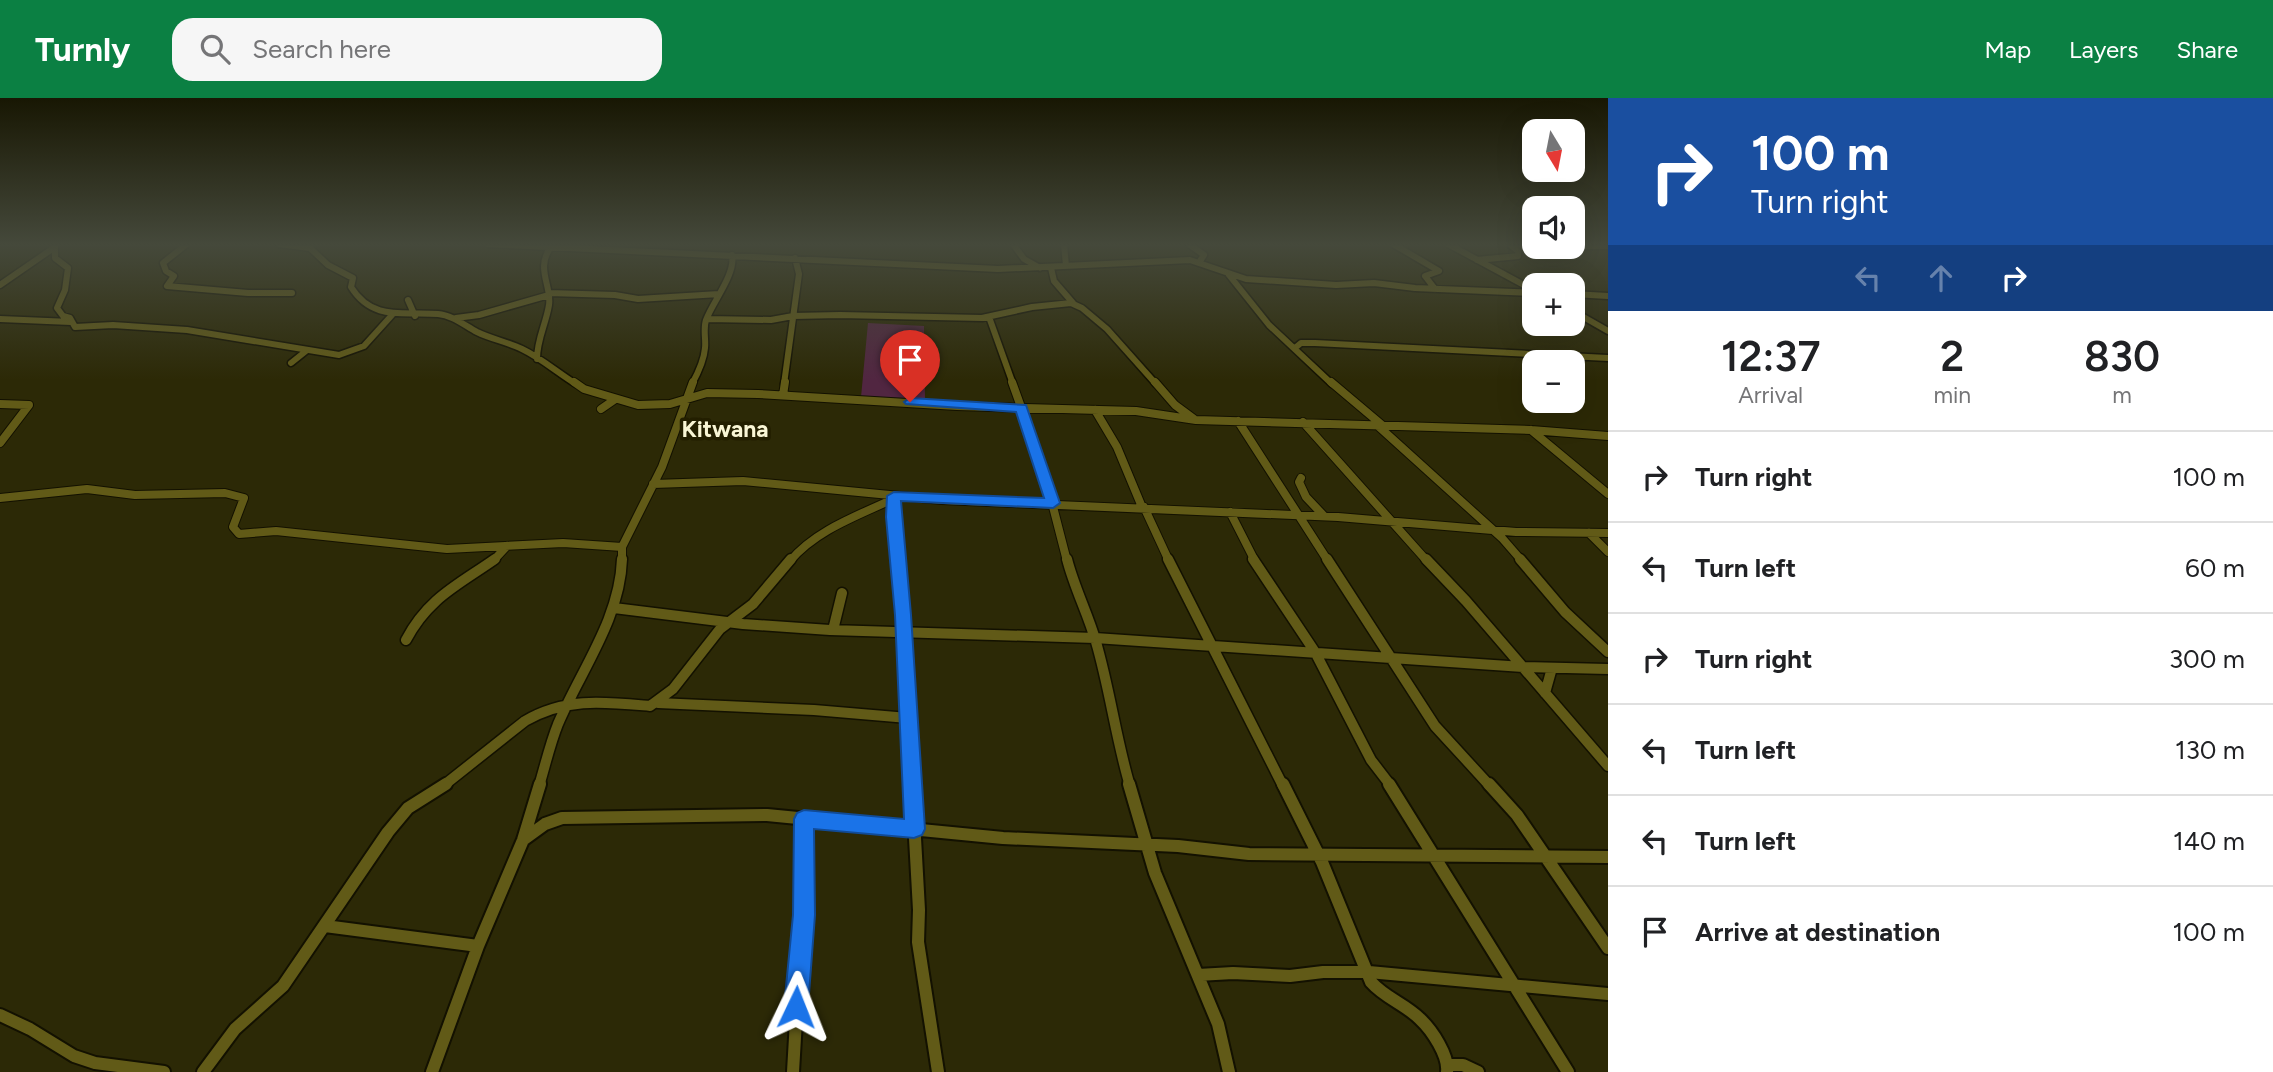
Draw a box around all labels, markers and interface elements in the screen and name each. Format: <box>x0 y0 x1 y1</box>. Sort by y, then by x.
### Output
search box <box>172 18 662 81</box>
text: Turnly <box>35 30 130 69</box>
icon: search <box>196 30 234 68</box>
text: Search here <box>252 33 391 65</box>
text: Map <box>1984 35 2031 64</box>
text: Layers <box>2069 35 2138 64</box>
text: Share <box>2176 35 2238 64</box>
north arrow <box>1522 119 1586 182</box>
map controls <box>1522 119 1585 413</box>
text: 100 m <box>1751 123 1890 182</box>
icon: right <box>1636 126 1727 217</box>
text: Turn right <box>1751 183 1889 221</box>
button: sound <box>1522 196 1585 259</box>
icon: left <box>1849 259 1887 297</box>
icon: ahead <box>1922 259 1960 297</box>
icon: right <box>1995 259 2033 297</box>
button: + <box>1522 273 1585 336</box>
pin <box>880 330 940 402</box>
text: 12:37 <box>1721 331 1821 382</box>
text: 2 <box>1940 331 1964 382</box>
text: 830 <box>2084 331 2160 382</box>
icon: arrive <box>891 341 929 379</box>
button: − <box>1522 350 1585 413</box>
text: Arrival <box>1738 381 1803 409</box>
text: min <box>1933 381 1971 409</box>
text: m <box>2112 381 2132 409</box>
district label: Kitwana <box>681 415 769 443</box>
icon: right <box>1636 458 1674 496</box>
text: Turn right <box>1695 461 1812 493</box>
text: 100 m <box>2172 461 2245 493</box>
icon: left <box>1636 549 1674 587</box>
text: Turn left <box>1695 552 1796 584</box>
text: 60 m <box>2185 552 2245 584</box>
icon: right <box>1636 640 1674 678</box>
text: Turn right <box>1695 643 1812 675</box>
text: 300 m <box>2169 643 2245 675</box>
icon: left <box>1636 731 1674 769</box>
text: Turn left <box>1695 734 1796 766</box>
text: 130 m <box>2175 734 2245 766</box>
icon: left <box>1636 822 1674 860</box>
text: Turn left <box>1695 825 1796 857</box>
text: 140 m <box>2173 825 2245 857</box>
icon: arrive <box>1636 913 1674 951</box>
text: Arrive at destination <box>1695 916 1940 948</box>
text: 100 m <box>2172 916 2245 948</box>
position arrow <box>759 970 833 1044</box>

